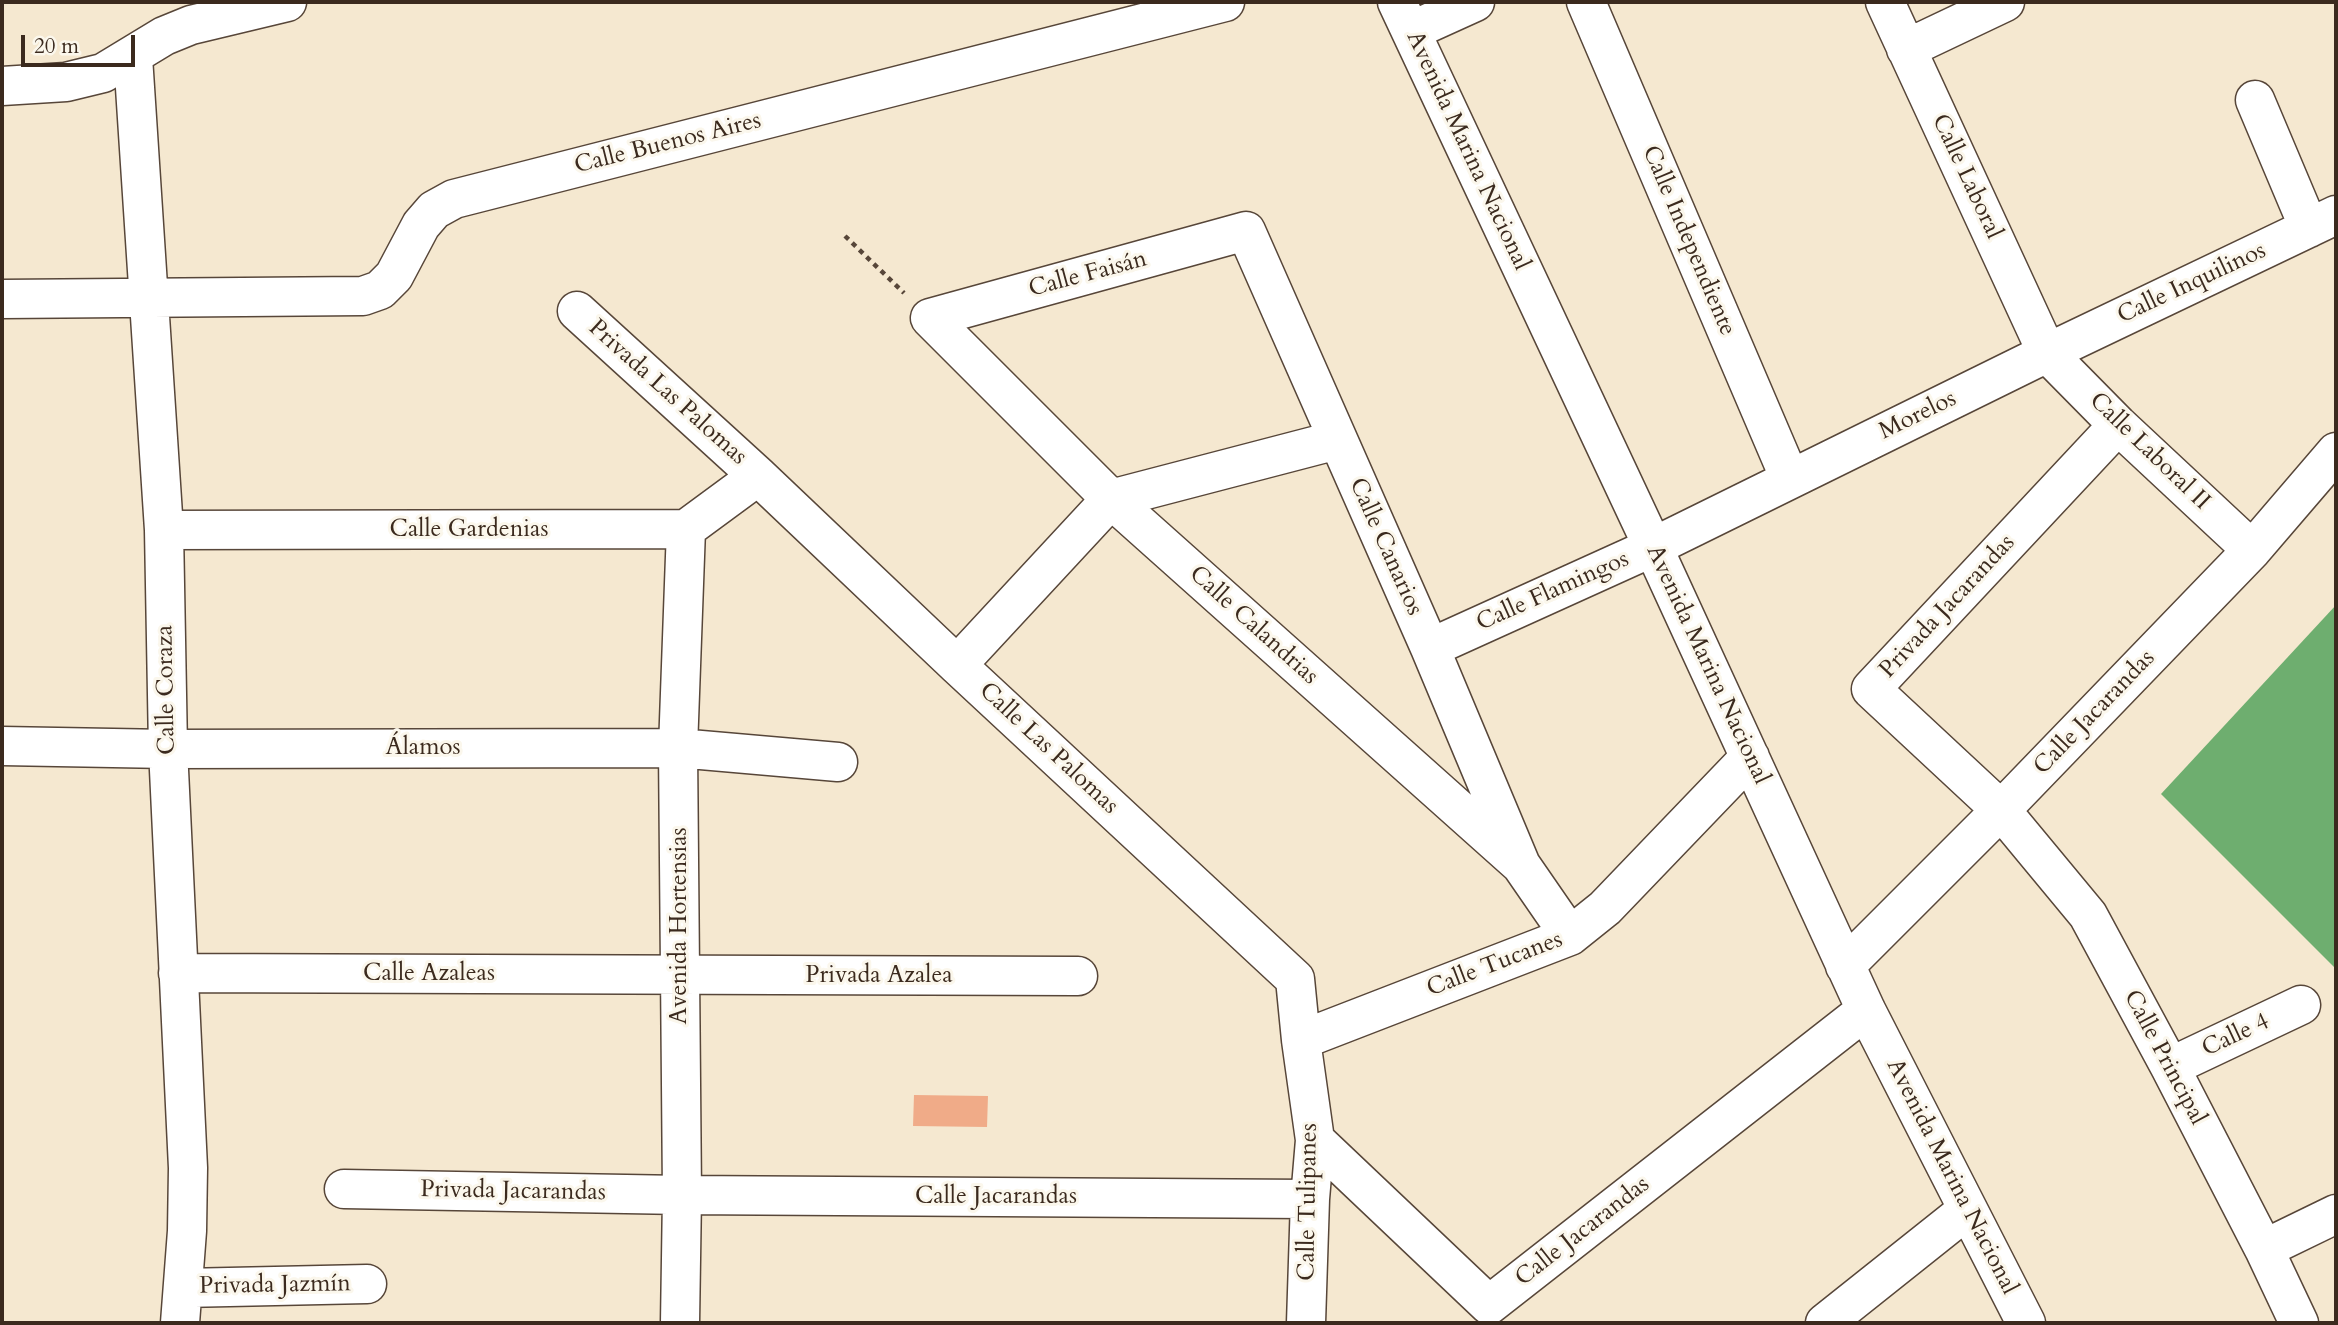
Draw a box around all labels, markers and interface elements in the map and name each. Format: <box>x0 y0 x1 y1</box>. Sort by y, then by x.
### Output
scale bar <box>24 21 138 65</box>
street label: Avenida Marina Nacional <box>1399 27 1535 275</box>
text: 20 m <box>34 32 79 61</box>
street label: Calle Buenos Aires <box>572 107 764 181</box>
street label: Calle Laboral <box>1925 110 2007 244</box>
street label: Calle Independiente <box>1635 142 1741 340</box>
street label: Calle Inquilinos <box>2113 237 2271 331</box>
street label: Calle Faisán <box>1026 245 1150 305</box>
street label: Privada Las Palomas <box>582 314 752 472</box>
street label: Morelos <box>1875 385 1961 447</box>
street label: Calle Laboral II <box>2083 387 2215 517</box>
street label: Calle Canarios <box>1342 474 1428 620</box>
street label: Calle Gardenias <box>390 516 548 544</box>
street label: Privada Jacarandas <box>1874 529 2022 685</box>
street label: Avenida Marina Nacional <box>1639 541 1775 789</box>
street label: Calle Flamingos <box>1472 546 1634 638</box>
street label: Calle Calandrias <box>1183 560 1323 692</box>
street label: Calle Coraza <box>151 625 183 755</box>
street label: Calle Jacarandas <box>2028 645 2162 781</box>
street label: Calle Las Palomas <box>972 677 1124 821</box>
street label: Álamos <box>386 734 460 762</box>
street label: Avenida Hortensias <box>666 827 694 1025</box>
street label: Calle Tucanes <box>1423 926 1567 1004</box>
street label: Calle Azaleas <box>363 960 495 988</box>
street label: Privada Azalea <box>805 962 953 990</box>
street label: Calle Principal <box>2116 986 2212 1130</box>
street label: Calle 4 <box>2198 1008 2274 1064</box>
street label: Avenida Marina Nacional <box>1879 1054 2023 1300</box>
street label: Calle Tulipanes <box>1293 1123 1325 1281</box>
street label: Calle Jacarandas <box>1510 1171 1656 1293</box>
street label: Privada Jacarandas <box>420 1176 606 1208</box>
street label: Calle Jacarandas <box>915 1183 1077 1211</box>
street label: Privada Jazmín <box>199 1270 351 1302</box>

